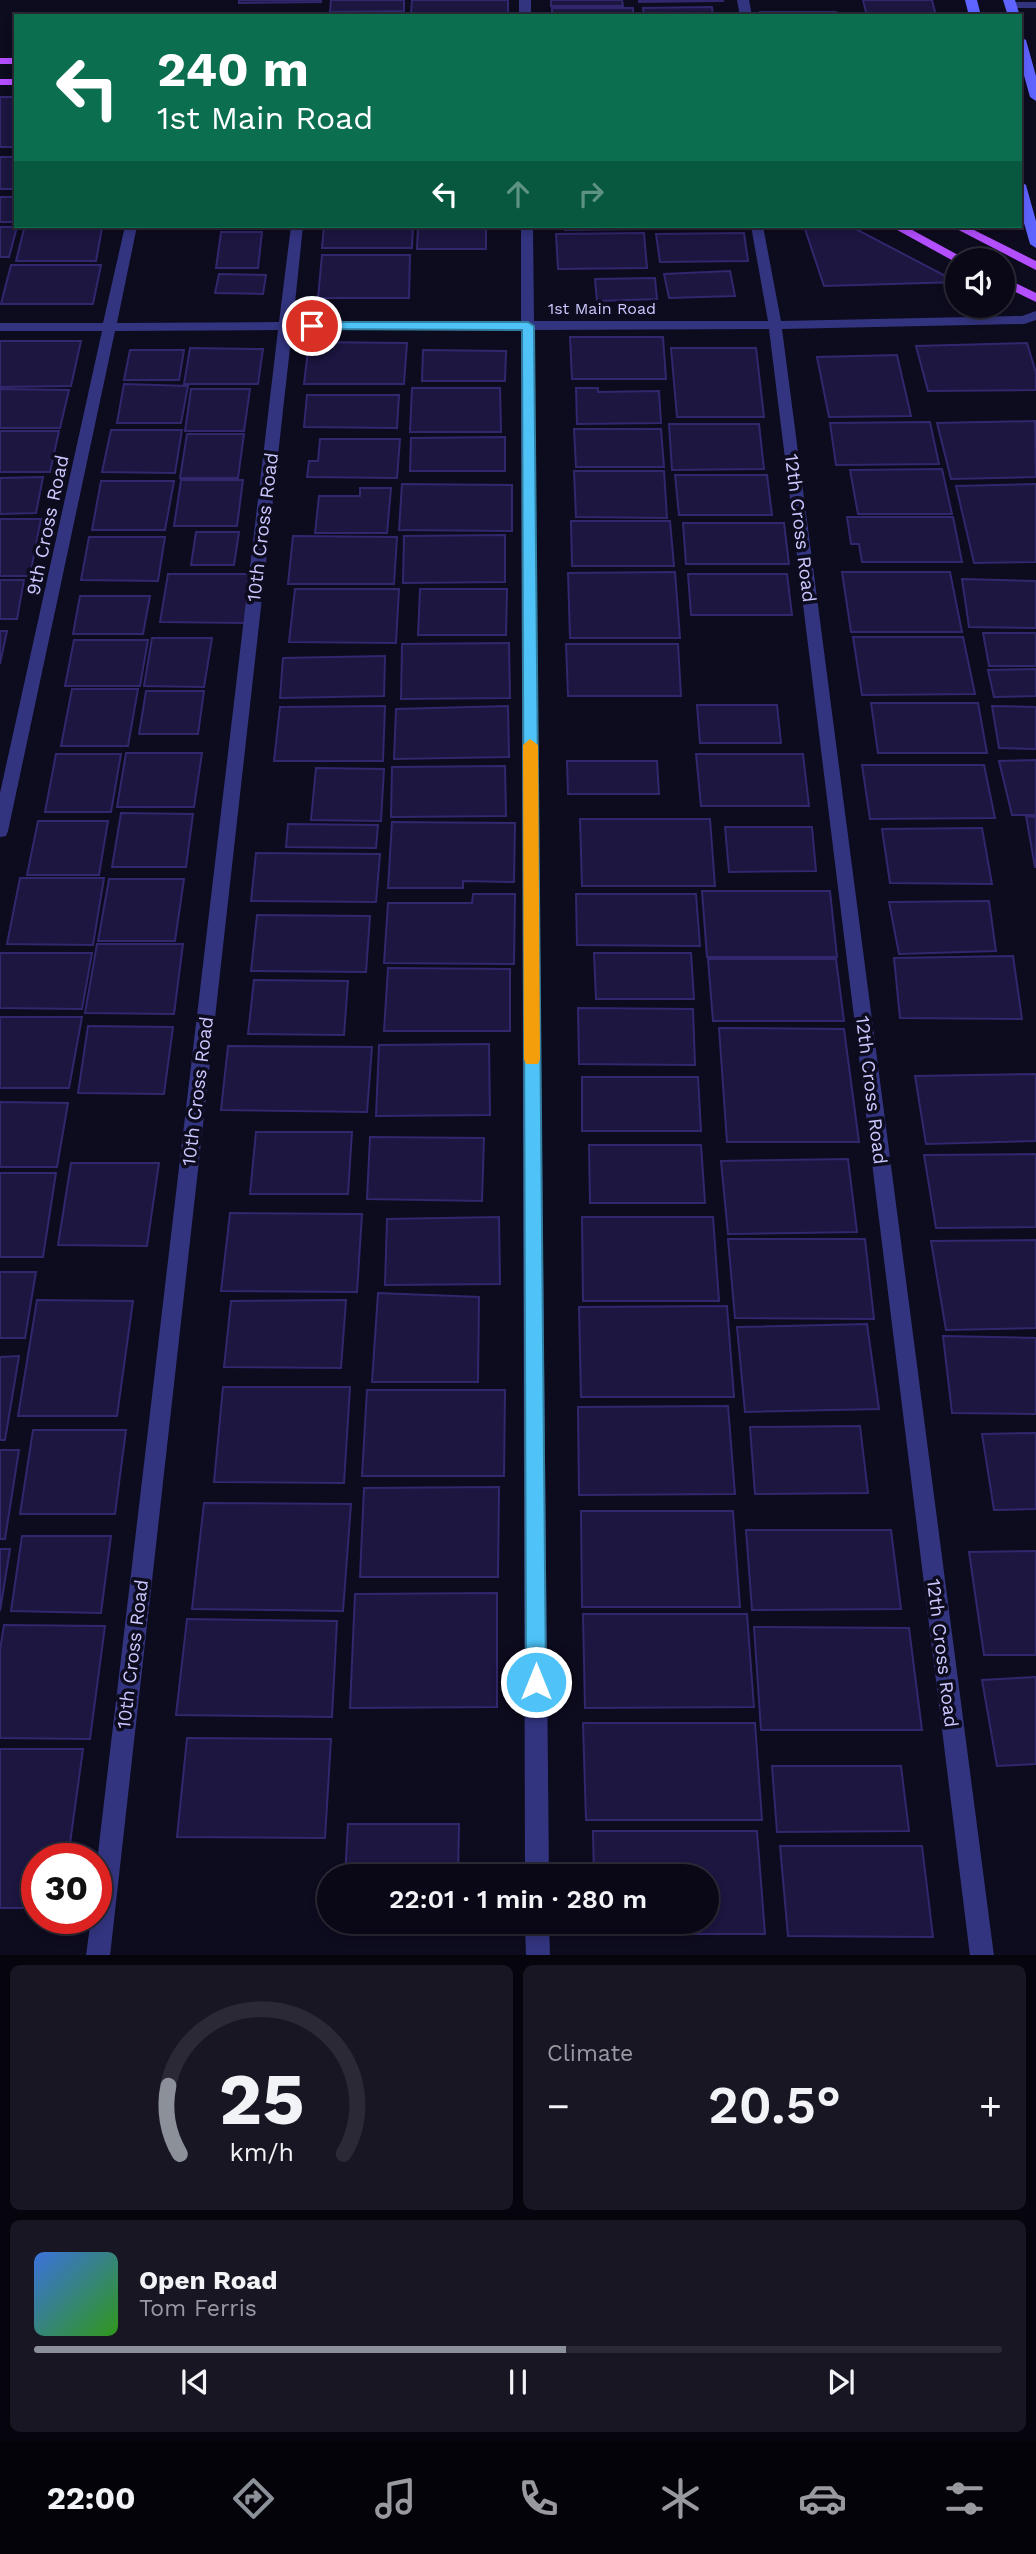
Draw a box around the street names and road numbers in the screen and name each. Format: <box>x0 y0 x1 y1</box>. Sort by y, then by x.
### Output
street label: 1st Main Road <box>548 299 656 318</box>
street label: 10th Cross Road <box>242 451 283 603</box>
street label: 12th Cross Road <box>780 452 821 604</box>
street label: 9th Cross Road <box>21 453 74 597</box>
street label: 12th Cross Road <box>851 1014 892 1166</box>
street label: 10th Cross Road <box>177 1015 218 1167</box>
street label: 12th Cross Road <box>922 1577 963 1729</box>
street label: 10th Cross Road <box>112 1578 153 1730</box>

